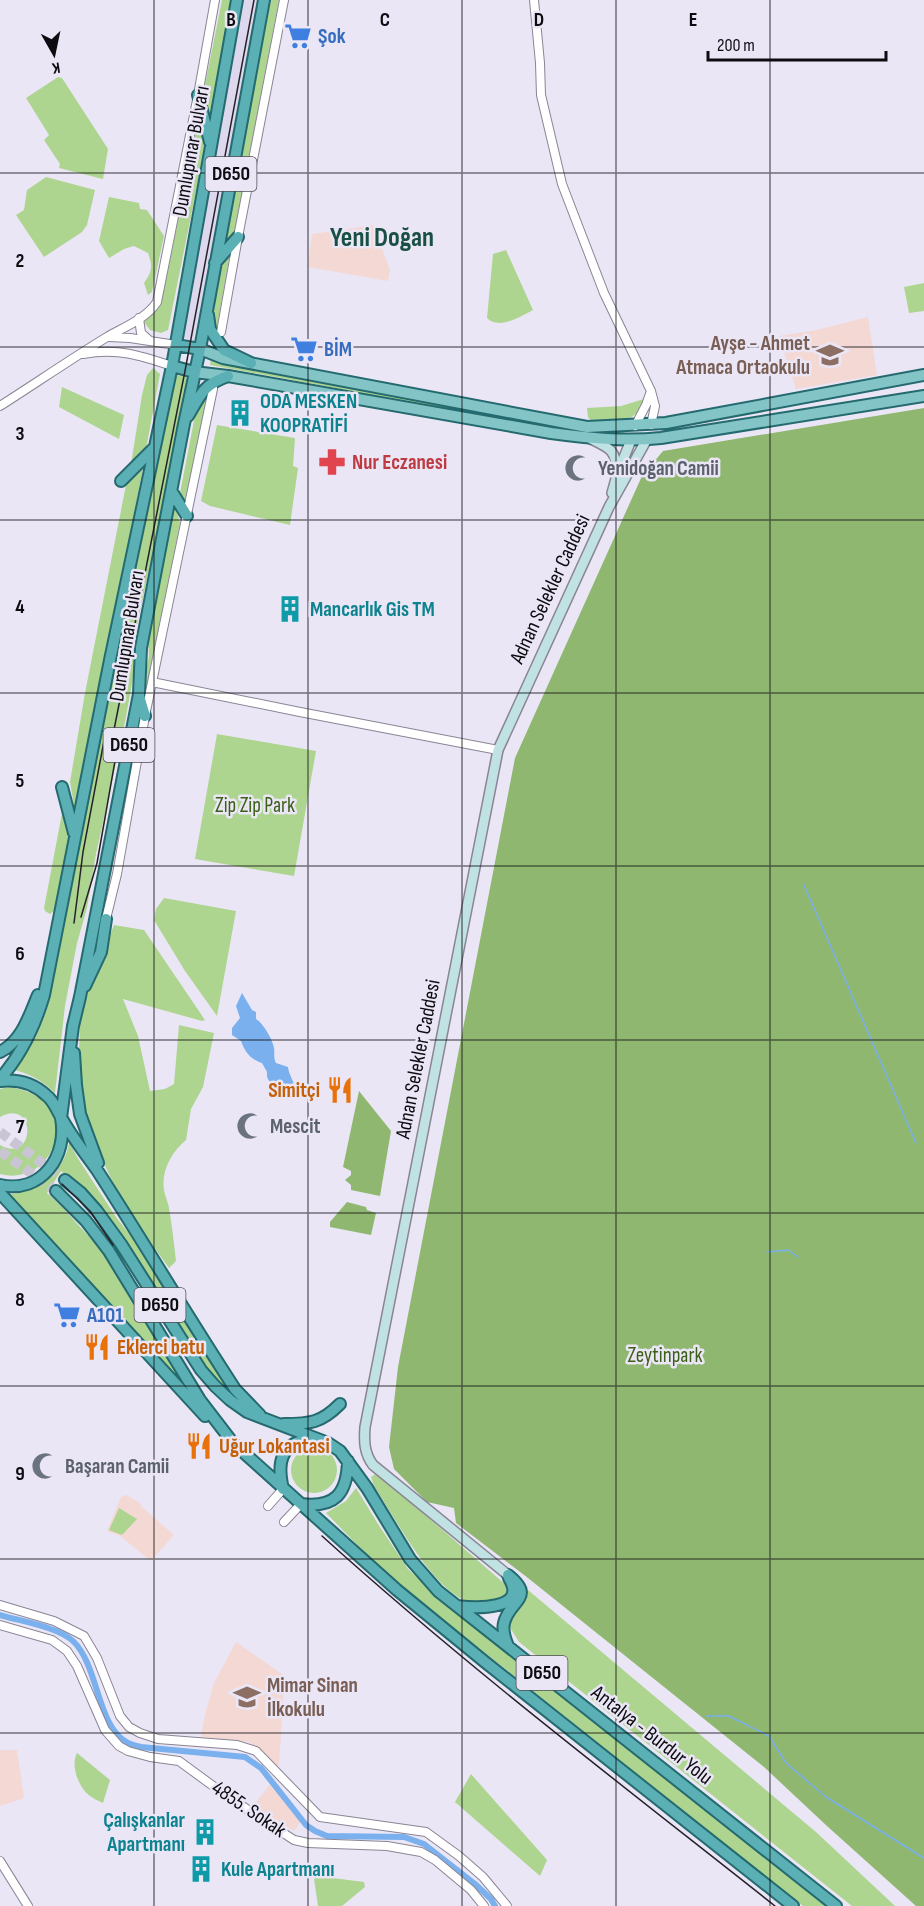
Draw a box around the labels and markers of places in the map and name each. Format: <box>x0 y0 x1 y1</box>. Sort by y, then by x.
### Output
supermarket icon: Şok <box>283 21 313 51</box>
place label: Şok <box>318 24 346 49</box>
place label: Ayşe - Ahmet Atmaca Ortaokulu <box>675 331 810 380</box>
supermarket icon: BİM <box>289 334 319 364</box>
place label: BİM <box>324 337 352 362</box>
school or university icon: Ayşe - Ahmet Atmaca Ortaokulu <box>815 340 845 370</box>
place label: ODA MESKEN KOOPRATİFİ <box>260 389 357 438</box>
building icon: ODA MESKEN KOOPRATİFİ <box>225 398 255 428</box>
pharmacy icon: Nur Eczanesi <box>317 447 347 477</box>
place label: Nur Eczanesi <box>352 450 447 475</box>
mosque icon: Yenidoğan Camii <box>563 453 593 483</box>
place label: Yenidoğan Camii <box>598 456 719 481</box>
building icon: Mancarlık Gis TM <box>275 594 305 624</box>
place label: Mancarlık Gis TM <box>310 597 435 622</box>
restaurant icon: Simitçi <box>325 1075 355 1105</box>
place label: Simitçi <box>268 1078 320 1103</box>
mosque icon: Mescit <box>235 1111 265 1141</box>
place label: Mescit <box>270 1114 320 1139</box>
supermarket icon: A101 <box>52 1300 82 1330</box>
place label: A101 <box>86 1303 123 1328</box>
restaurant icon: Eklerci batu <box>82 1332 112 1362</box>
place label: Eklerci batu <box>117 1335 205 1360</box>
restaurant icon: Uğur Lokantasi <box>184 1431 214 1461</box>
place label: Uğur Lokantasi <box>219 1434 330 1459</box>
mosque icon: Başaran Camii <box>30 1451 60 1481</box>
place label: Başaran Camii <box>65 1454 169 1479</box>
place label: Mimar Sinan İlkokulu <box>267 1673 358 1722</box>
school or university icon: Mimar Sinan İlkokulu <box>232 1682 262 1712</box>
place label: Çalışkanlar Apartmanı <box>103 1808 185 1857</box>
building icon: Çalışkanlar Apartmanı <box>190 1817 220 1847</box>
building icon: Kule Apartmanı <box>186 1854 216 1884</box>
place label: Kule Apartmanı <box>221 1857 335 1882</box>

